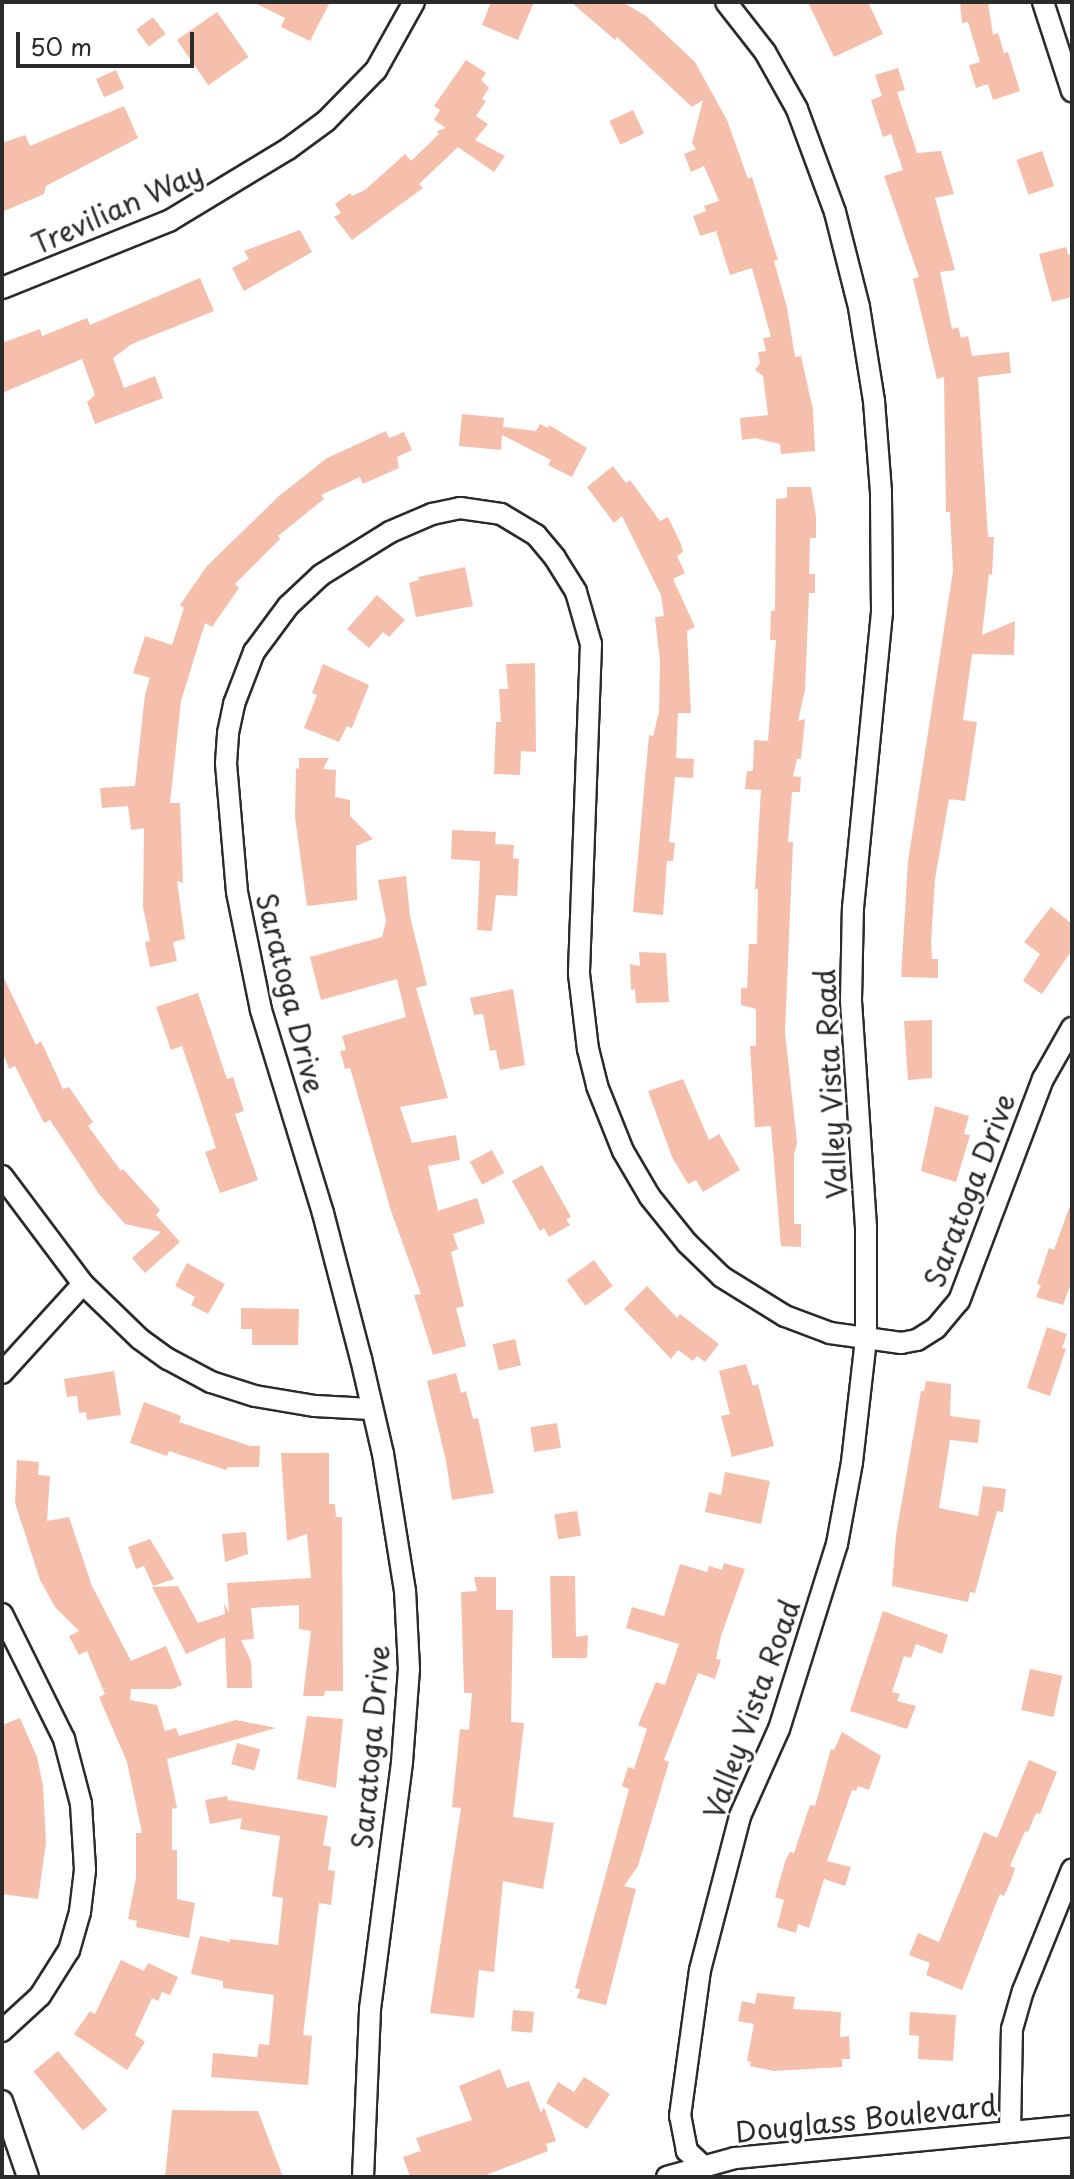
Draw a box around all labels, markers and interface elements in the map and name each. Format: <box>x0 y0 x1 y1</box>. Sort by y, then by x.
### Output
scale bar <box>20 16 198 66</box>
text: 50 m <box>30 28 92 64</box>
street label: Trevilian Way <box>26 155 208 261</box>
street label: Saratoga Drive <box>250 889 332 1097</box>
street label: Valley Vista Road <box>807 967 853 1201</box>
street label: Saratoga Drive <box>917 1088 1021 1292</box>
street label: Valley Vista Road <box>695 1594 807 1824</box>
street label: Saratoga Drive <box>344 1643 396 1851</box>
street label: Douglass Boulevard <box>733 2088 999 2148</box>

